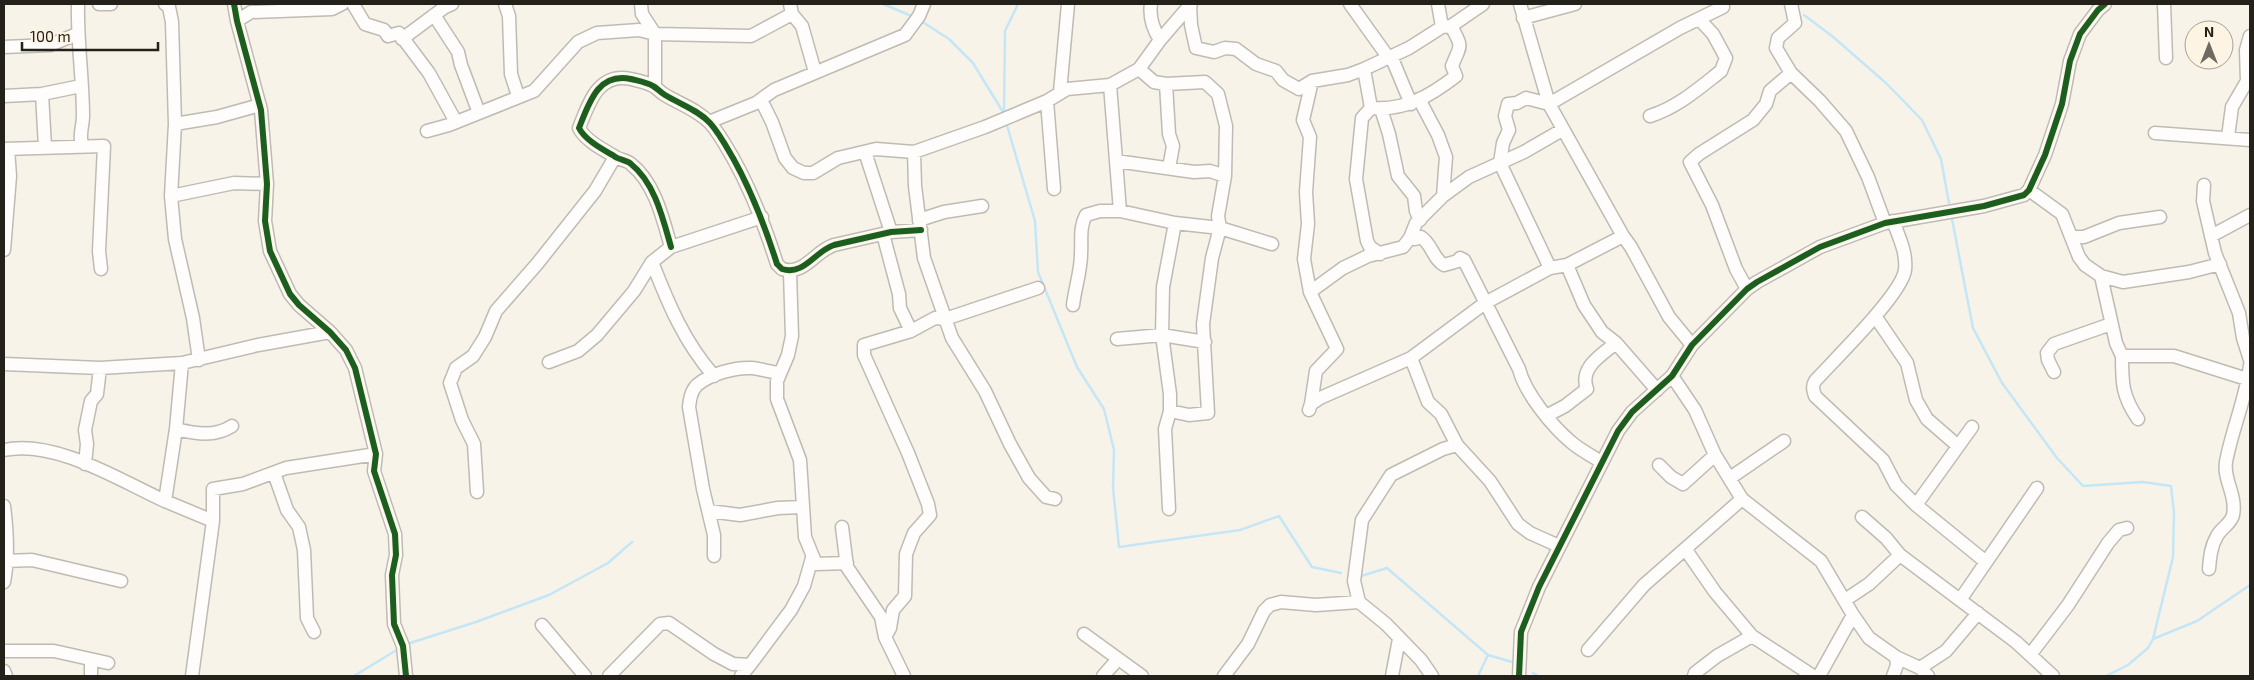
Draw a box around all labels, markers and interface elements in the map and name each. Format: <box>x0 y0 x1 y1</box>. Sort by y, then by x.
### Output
scale bar <box>22 20 159 52</box>
north arrow <box>2184 20 2234 70</box>
text: N <box>2204 23 2214 40</box>
text: 100 m <box>30 27 71 45</box>

